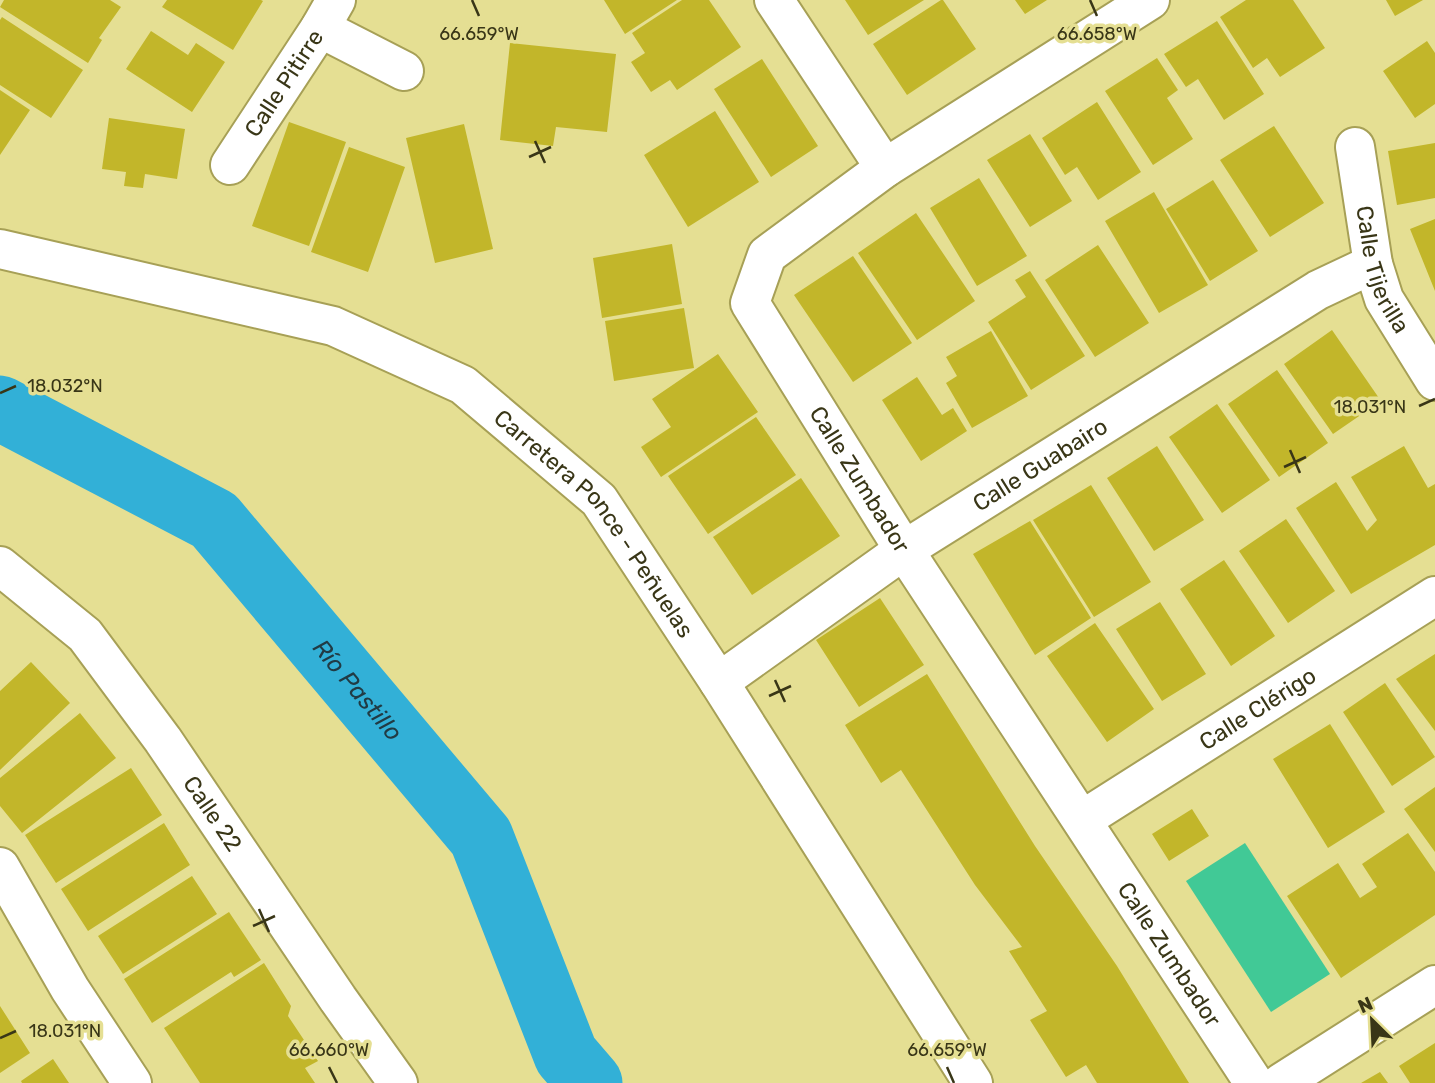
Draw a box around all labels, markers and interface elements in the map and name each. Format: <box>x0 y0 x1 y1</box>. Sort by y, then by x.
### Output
text: 66.659°W <box>439 23 519 45</box>
text: 66.658°W <box>1057 23 1137 45</box>
street label: Calle Pitirre <box>238 24 329 142</box>
street label: Calle Tijerilla <box>1350 204 1416 338</box>
text: 18.032°N <box>27 375 103 397</box>
text: 18.031°N <box>1334 396 1406 418</box>
street label: Calle Zumbador <box>804 401 916 558</box>
street label: Carretera Ponce - Peñuelas <box>488 403 700 643</box>
street label: Calle Guabairo <box>968 412 1113 517</box>
water label: Río Pastillo <box>307 634 408 746</box>
street label: Calle Clérigo <box>1194 661 1321 756</box>
street label: Calle 22 <box>177 771 248 856</box>
street label: Calle Zumbador <box>1112 877 1227 1032</box>
north arrow <box>1337 985 1407 1055</box>
text: N <box>1354 992 1376 1018</box>
text: 18.031°N <box>29 1020 101 1042</box>
text: 66.660°W <box>289 1039 369 1061</box>
text: 66.659°W <box>907 1039 987 1061</box>

